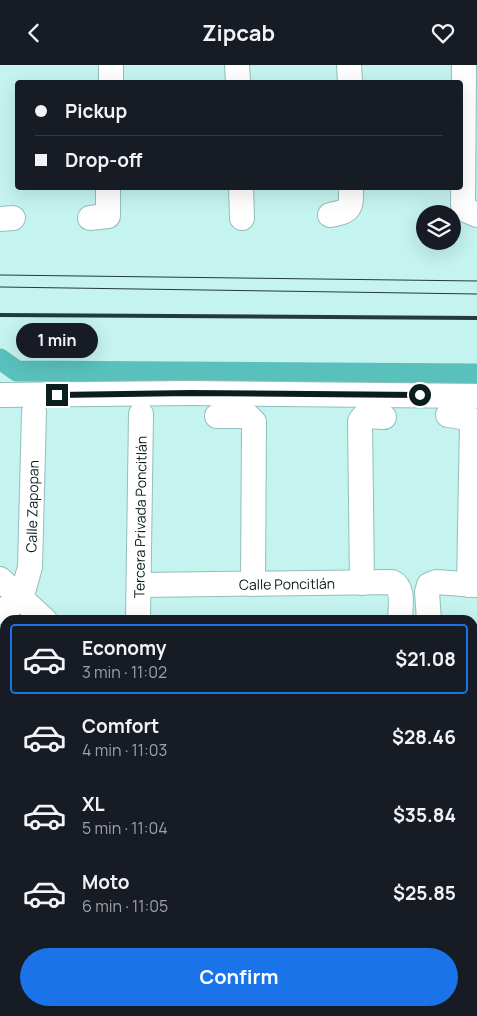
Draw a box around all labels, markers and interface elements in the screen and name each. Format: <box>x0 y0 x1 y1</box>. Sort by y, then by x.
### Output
text: Zipcab <box>202 18 275 48</box>
icon: back <box>20 19 48 47</box>
icon: heart <box>429 19 457 47</box>
text: Pickup <box>65 98 127 124</box>
text: Drop-off <box>65 147 142 173</box>
map controls <box>416 205 461 250</box>
button: layers <box>416 205 461 250</box>
callout: 1 min <box>16 323 98 357</box>
text: 1 min <box>37 329 77 351</box>
route end <box>46 384 68 406</box>
route start <box>409 384 431 406</box>
street label: Tercera Privada Poncitlán <box>129 436 150 598</box>
street label: Calle Zapopan <box>21 460 42 553</box>
street label: Calle Poncitlán <box>239 573 335 593</box>
text: Economy <box>82 635 166 661</box>
icon: car <box>22 637 67 682</box>
text: $21.08 <box>395 646 456 672</box>
text: 3 min · 11:02 <box>82 661 167 683</box>
text: Comfort <box>82 713 159 739</box>
icon: car <box>22 715 67 760</box>
text: $28.46 <box>392 724 456 750</box>
text: 4 min · 11:03 <box>82 739 167 761</box>
text: XL <box>82 791 105 817</box>
icon: car <box>22 793 67 838</box>
text: $35.84 <box>393 802 456 828</box>
text: 5 min · 11:04 <box>82 817 168 839</box>
text: Moto <box>82 869 129 895</box>
icon: car <box>22 871 67 916</box>
text: $25.85 <box>393 880 456 906</box>
text: 6 min · 11:05 <box>82 895 168 917</box>
button: Confirm <box>20 948 458 1006</box>

